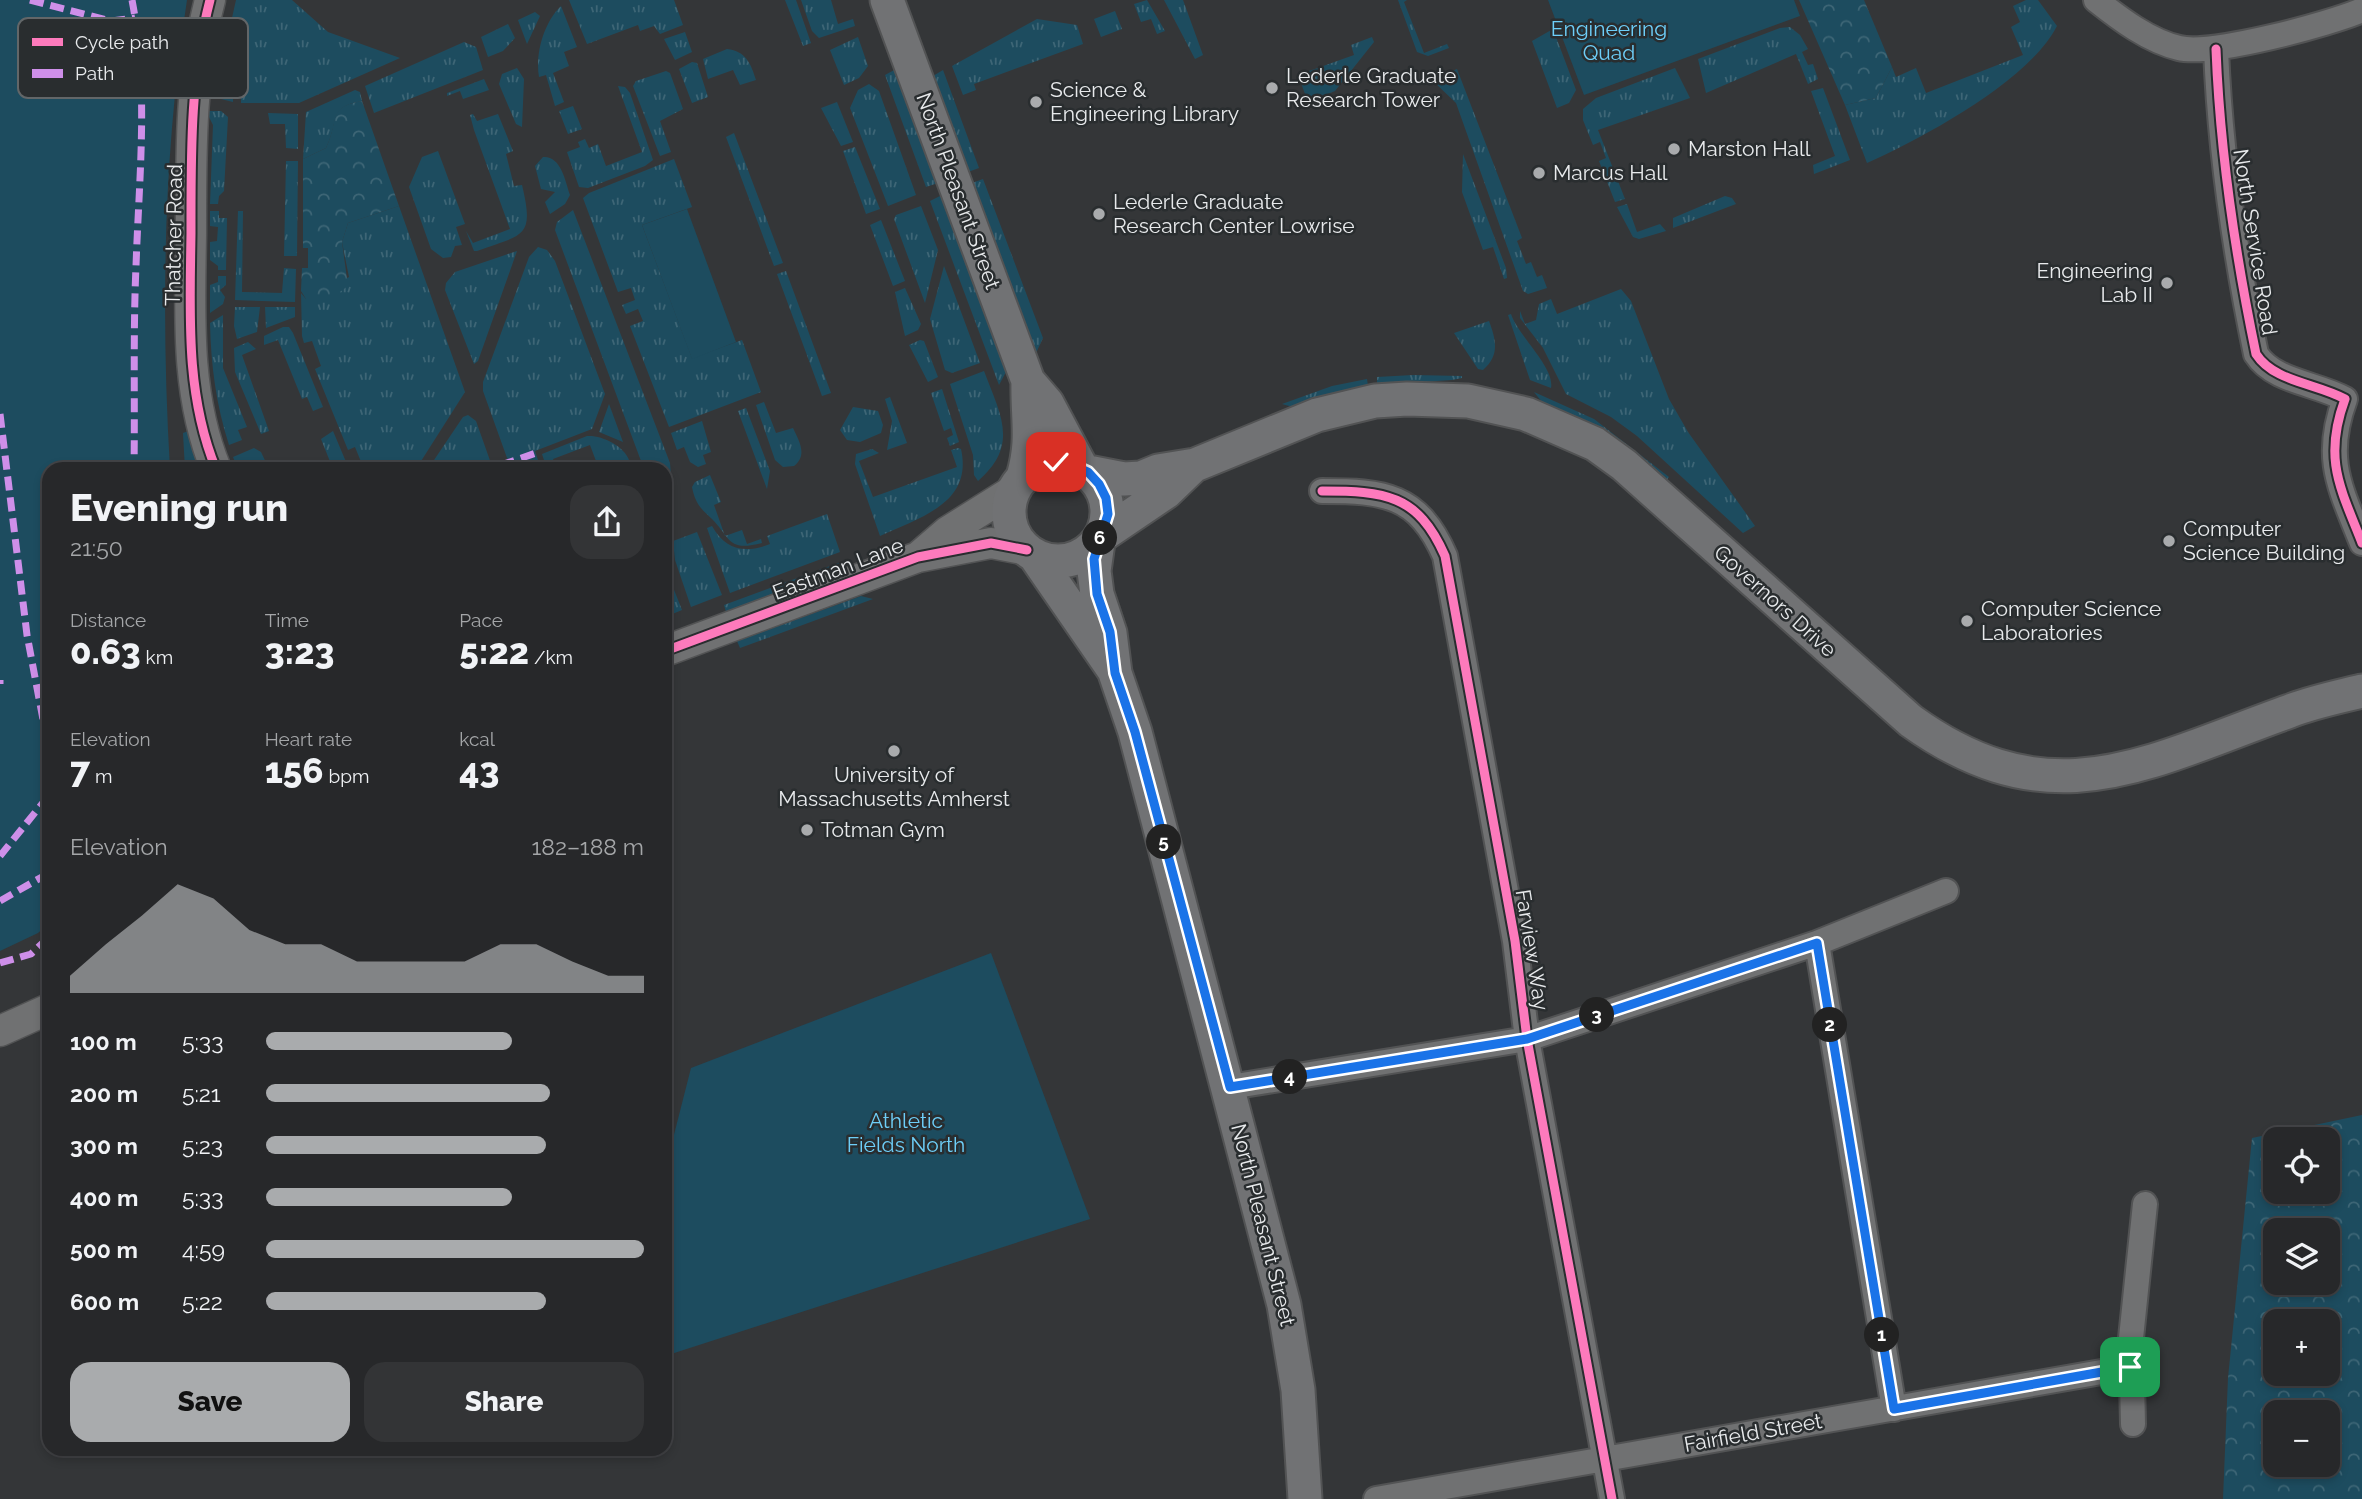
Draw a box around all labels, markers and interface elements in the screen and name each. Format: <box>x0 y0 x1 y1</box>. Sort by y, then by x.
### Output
park label: Engineering Quad <box>1551 16 1667 65</box>
legend <box>18 18 248 98</box>
text: Cycle path <box>75 31 169 53</box>
text: Path <box>75 62 114 84</box>
place label: Lederle Graduate Research Tower <box>1286 63 1456 112</box>
place label: Science & Engineering Library <box>1050 77 1239 126</box>
marker: Lederle Graduate Research Tower <box>1264 80 1280 96</box>
street label: North Pleasant Street <box>911 89 1006 293</box>
marker: Science & Engineering Library <box>1028 94 1044 110</box>
place label: Marston Hall <box>1688 136 1811 161</box>
marker: Marston Hall <box>1666 141 1682 157</box>
street label: North Service Road <box>2228 147 2283 337</box>
place label: Marcus Hall <box>1553 160 1668 185</box>
street label: Thatcher Road <box>160 164 187 306</box>
marker: Marcus Hall <box>1531 165 1547 181</box>
place label: Lederle Graduate Research Center Lowrise <box>1113 189 1355 238</box>
marker: Lederle Graduate Research Center Lowrise <box>1091 206 1107 222</box>
place label: Engineering Lab II <box>2036 258 2153 307</box>
marker: Engineering Lab II <box>2159 275 2175 291</box>
pin <box>1026 432 1086 492</box>
icon: check <box>1037 443 1075 481</box>
text: Evening run <box>70 485 288 530</box>
button: share <box>570 485 644 559</box>
place label: Computer Science Building <box>2183 516 2345 565</box>
pin: 6 <box>1082 520 1118 556</box>
text: 6 <box>1094 526 1105 548</box>
street label: Eastman Lane <box>769 532 907 605</box>
marker: Computer Science Building <box>2161 533 2177 549</box>
text: 21:50 <box>70 534 123 561</box>
street label: Governors Drive <box>1709 539 1841 662</box>
place label: Computer Science Laboratories <box>1981 596 2161 645</box>
text: Distance <box>70 609 146 631</box>
text: Time <box>265 609 309 631</box>
text: Pace <box>459 609 503 631</box>
marker: Computer Science Laboratories <box>1959 613 1975 629</box>
text: 0.63 <box>70 631 141 672</box>
text: 3:23 <box>265 631 334 672</box>
text: 5:22 <box>459 631 529 672</box>
text: km <box>141 646 173 668</box>
text: /km <box>529 646 573 668</box>
text: Elevation <box>70 728 151 750</box>
text: Heart rate <box>265 728 352 750</box>
text: kcal <box>459 728 495 750</box>
marker: University of Massachusetts Amherst <box>886 743 902 759</box>
text: 7 <box>70 750 90 791</box>
text: 156 <box>265 750 324 791</box>
text: 43 <box>459 750 499 791</box>
place label: University of Massachusetts Amherst <box>778 762 1010 811</box>
text: m <box>90 765 112 787</box>
text: bpm <box>324 765 369 787</box>
place label: Totman Gym <box>821 817 945 842</box>
marker: Totman Gym <box>799 822 815 838</box>
pin: 5 <box>1146 824 1182 860</box>
text: 5 <box>1158 830 1169 852</box>
text: Elevation <box>70 833 168 860</box>
text: 182–188 m <box>531 833 644 860</box>
street label: Farview Way <box>1511 888 1554 1012</box>
pin: 3 <box>1580 998 1614 1032</box>
text: 3 <box>1591 1003 1602 1025</box>
pin: 2 <box>1812 1007 1848 1042</box>
text: 2 <box>1824 1013 1835 1035</box>
text: 100 m <box>70 1028 137 1055</box>
text: 5:33 <box>182 1028 223 1055</box>
pin: 4 <box>1272 1060 1308 1094</box>
text: 4 <box>1284 1065 1295 1087</box>
text: 200 m <box>70 1080 138 1107</box>
text: 5:21 <box>182 1080 221 1107</box>
park label: Athletic Fields North <box>847 1108 965 1157</box>
street label: North Pleasant Street <box>1226 1121 1301 1329</box>
map controls <box>2263 1127 2340 1477</box>
button: locate <box>2263 1127 2340 1204</box>
text: 300 m <box>70 1132 138 1159</box>
text: 5:23 <box>182 1132 223 1159</box>
text: 400 m <box>70 1184 138 1211</box>
text: 5:33 <box>182 1184 223 1211</box>
button: layers <box>2263 1218 2340 1295</box>
text: 500 m <box>70 1236 138 1263</box>
text: 4:59 <box>182 1236 225 1263</box>
text: 600 m <box>70 1288 139 1315</box>
text: 5:22 <box>182 1288 223 1315</box>
button: + <box>2263 1309 2340 1386</box>
pin: 1 <box>1864 1318 1899 1352</box>
text: 1 <box>1877 1323 1886 1345</box>
pin <box>2100 1337 2160 1397</box>
icon: arrive <box>2111 1348 2149 1386</box>
button: Save <box>70 1362 350 1442</box>
button: Share <box>364 1362 644 1442</box>
button: − <box>2263 1400 2340 1477</box>
street label: Fairfield Street <box>1682 1408 1824 1457</box>

